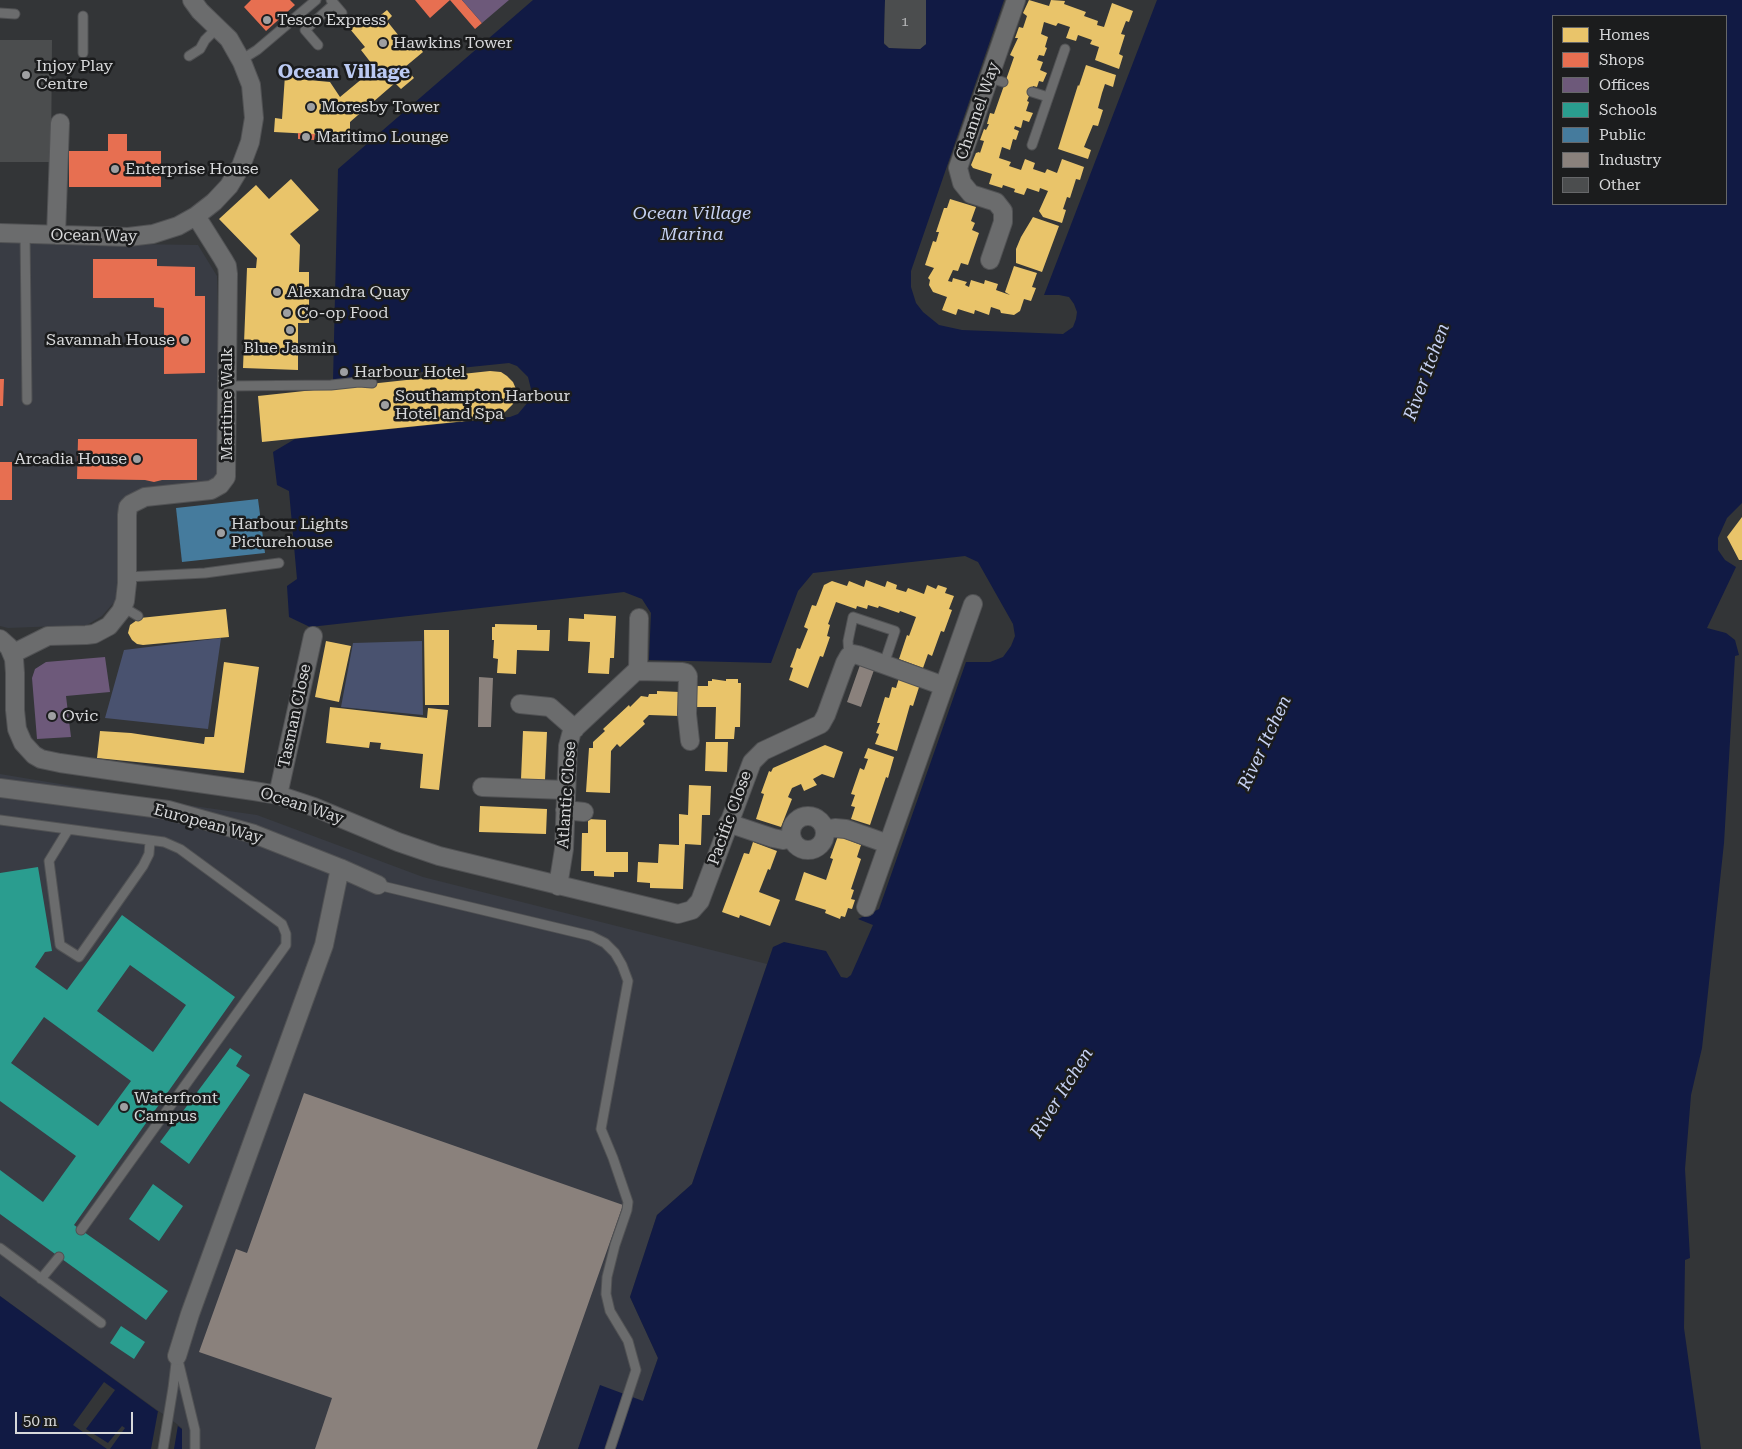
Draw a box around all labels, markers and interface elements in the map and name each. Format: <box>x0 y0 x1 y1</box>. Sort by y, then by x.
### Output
place label: Tesco Express <box>277 10 386 30</box>
marker: Tesco Express <box>261 14 273 26</box>
house number: 1 <box>901 14 909 30</box>
legend <box>1552 15 1727 205</box>
text: Homes <box>1599 26 1650 44</box>
place label: Hawkins Tower <box>393 33 512 53</box>
marker: Hawkins Tower <box>377 37 389 49</box>
text: Shops <box>1599 51 1644 69</box>
place label: Injoy Play Centre <box>36 56 113 94</box>
street label: Channel Way <box>952 60 1004 162</box>
district label: Ocean Village <box>278 61 410 83</box>
marker: Injoy Play Centre <box>20 69 32 81</box>
text: Offices <box>1599 76 1650 94</box>
place label: Moresby Tower <box>321 97 440 117</box>
marker: Moresby Tower <box>305 101 317 113</box>
text: Schools <box>1599 101 1657 119</box>
text: Public <box>1599 126 1646 144</box>
place label: Maritimo Lounge <box>316 127 449 147</box>
marker: Maritimo Lounge <box>300 131 312 143</box>
text: Industry <box>1599 151 1661 169</box>
place label: Enterprise House <box>125 159 259 179</box>
marker: Enterprise House <box>109 163 121 175</box>
text: Other <box>1599 176 1641 194</box>
water label: Ocean Village Marina <box>633 203 751 245</box>
street label: Ocean Way <box>50 226 138 246</box>
place label: Alexandra Quay <box>287 282 410 302</box>
marker: Alexandra Quay <box>271 286 283 298</box>
place label: Co-op Food <box>297 303 389 323</box>
marker: Co-op Food <box>281 307 293 319</box>
water label: River Itchen <box>1399 320 1455 424</box>
marker: Blue Jasmin <box>284 324 296 336</box>
place label: Savannah House <box>46 330 175 350</box>
marker: Savannah House <box>179 334 191 346</box>
place label: Blue Jasmin <box>243 338 337 358</box>
street label: Maritime Walk <box>217 347 237 461</box>
place label: Harbour Hotel <box>354 362 466 382</box>
marker: Harbour Hotel <box>338 366 350 378</box>
place label: Southampton Harbour Hotel and Spa <box>395 386 570 424</box>
marker: Southampton Harbour Hotel and Spa <box>379 399 391 411</box>
place label: Arcadia House <box>15 449 127 469</box>
marker: Arcadia House <box>131 453 143 465</box>
place label: Harbour Lights Picturehouse <box>231 514 348 552</box>
marker: Harbour Lights Picturehouse <box>215 527 227 539</box>
street label: Tasman Close <box>275 662 315 770</box>
water label: River Itchen <box>1234 692 1296 794</box>
place label: Ovic <box>62 706 98 726</box>
marker: Ovic <box>46 710 58 722</box>
street label: Atlantic Close <box>554 741 580 849</box>
street label: Pacific Close <box>704 768 756 868</box>
street label: Ocean Way <box>258 783 346 829</box>
street label: European Way <box>151 800 265 848</box>
water label: River Itchen <box>1026 1044 1098 1142</box>
place label: Waterfront Campus <box>134 1088 218 1126</box>
marker: Waterfront Campus <box>118 1101 130 1113</box>
scale bar <box>18 1402 135 1434</box>
text: 50 m <box>23 1412 57 1430</box>

